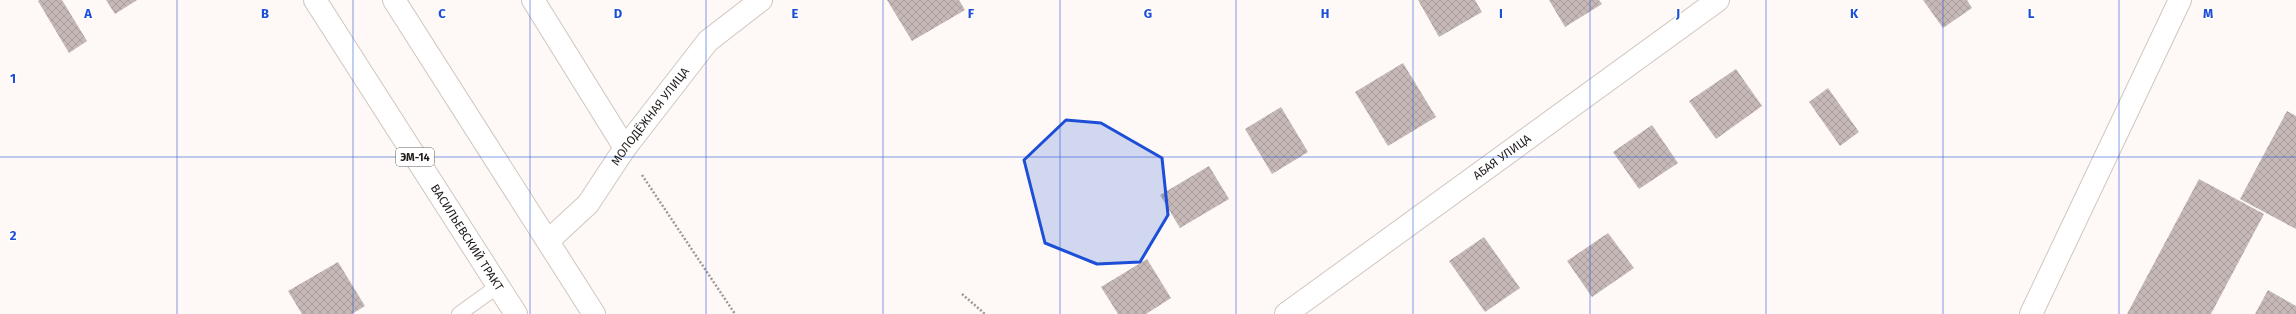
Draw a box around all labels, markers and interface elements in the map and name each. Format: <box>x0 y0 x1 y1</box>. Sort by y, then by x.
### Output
text: A <box>83 6 92 21</box>
text: B <box>261 6 269 21</box>
text: C <box>438 6 446 21</box>
text: D <box>614 6 623 21</box>
text: E <box>792 6 799 21</box>
text: F <box>968 6 975 21</box>
text: G <box>1144 6 1152 21</box>
text: H <box>1321 6 1329 21</box>
text: I <box>1499 6 1503 21</box>
text: J <box>1675 6 1680 21</box>
text: K <box>1850 6 1859 21</box>
text: L <box>2028 6 2035 21</box>
text: M <box>2203 6 2213 21</box>
street label: МОЛОДЁЖНАЯ УЛИЦА <box>608 64 692 168</box>
text: 1 <box>10 71 16 86</box>
street label: АБАЯ УЛИЦА <box>1470 131 1534 183</box>
road number: ЭМ-14 <box>396 148 434 166</box>
street label: ВАСИЛЬЕВСКИЙ ТРАКТ <box>428 182 507 294</box>
text: 2 <box>10 228 17 243</box>

